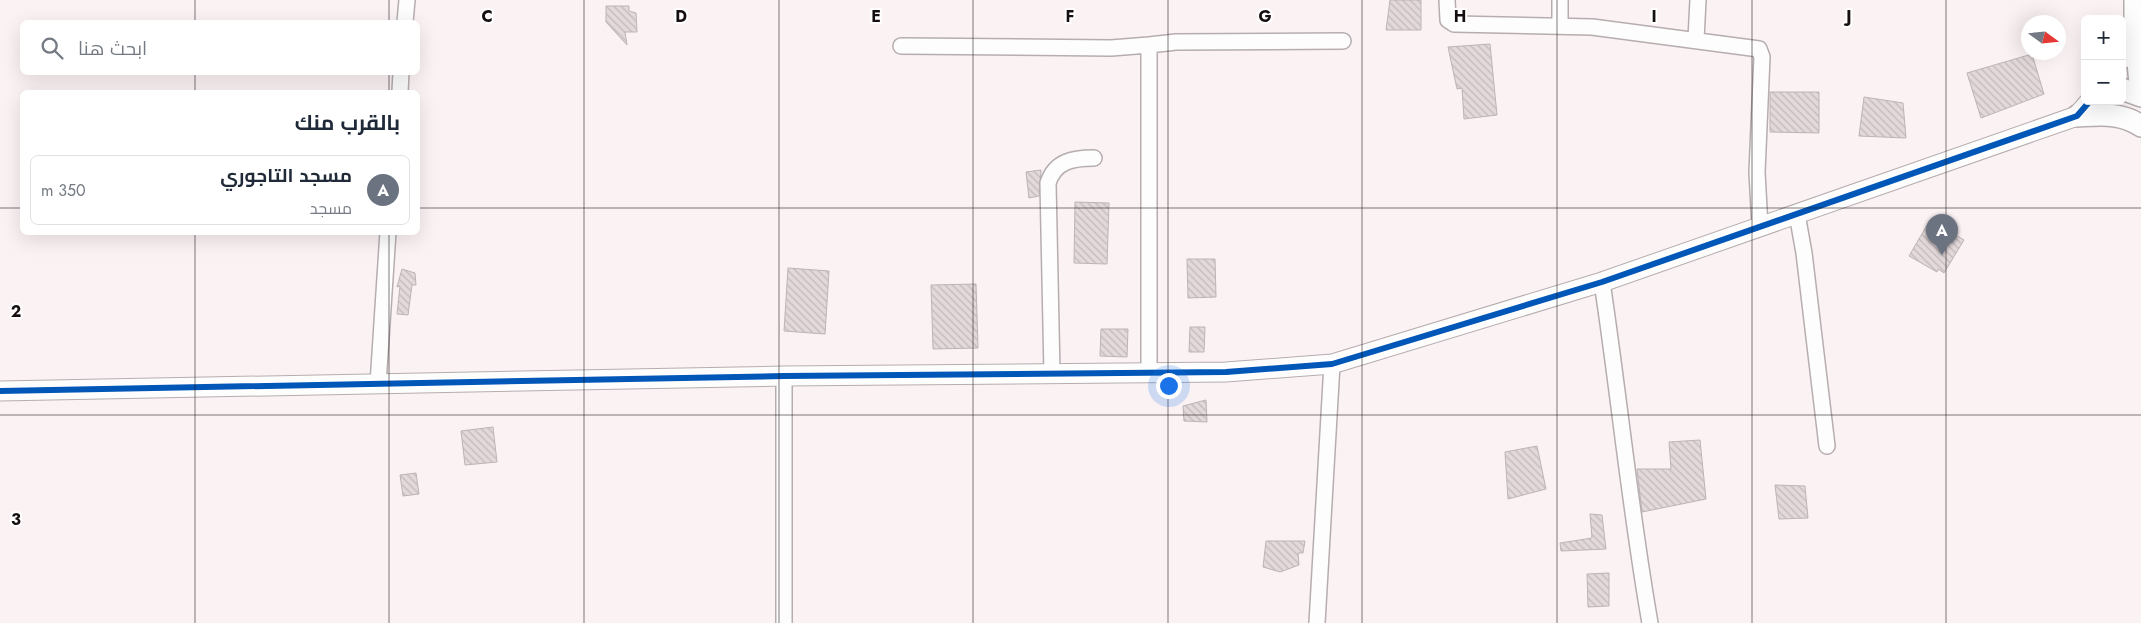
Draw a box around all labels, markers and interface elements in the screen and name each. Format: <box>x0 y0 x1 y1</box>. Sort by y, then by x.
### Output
text: C <box>481 5 493 28</box>
text: D <box>675 5 687 28</box>
text: E <box>871 5 881 28</box>
text: F <box>1066 5 1074 28</box>
text: G <box>1258 5 1272 28</box>
text: H <box>1454 5 1466 28</box>
text: I <box>1651 5 1657 28</box>
text: J <box>1843 5 1852 28</box>
north arrow <box>2021 15 2066 60</box>
map controls <box>2081 15 2126 105</box>
button: + <box>2081 15 2126 60</box>
search box <box>20 20 420 75</box>
icon: search <box>38 34 66 62</box>
text: ابحث هنا <box>78 35 147 62</box>
button: − <box>2081 60 2126 105</box>
text: بالقرب منك <box>295 108 400 138</box>
text: مسجد التاجوري <box>220 162 352 189</box>
text: 350 m <box>41 179 86 202</box>
text: A <box>377 179 389 202</box>
text: مسجد <box>310 197 352 220</box>
pin: A <box>1926 214 1958 255</box>
text: 2 <box>11 300 21 323</box>
your location <box>1156 373 1182 399</box>
text: 3 <box>11 508 21 531</box>

